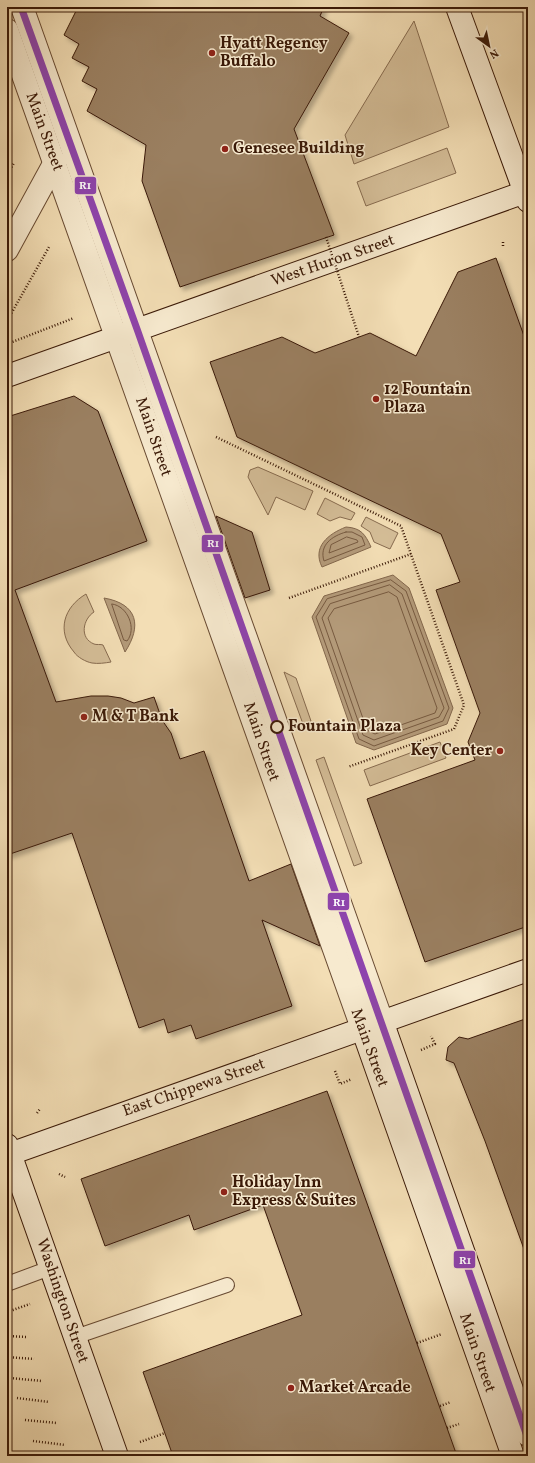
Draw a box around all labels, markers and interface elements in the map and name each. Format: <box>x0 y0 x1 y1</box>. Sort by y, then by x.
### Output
north arrow <box>469 26 509 66</box>
place label: Hyatt Regency Buffalo <box>220 33 328 73</box>
text: N <box>486 45 501 62</box>
marker: Hyatt Regency Buffalo <box>207 48 217 58</box>
street label: Main Street <box>20 90 69 175</box>
place label: Genesee Building <box>233 138 365 160</box>
marker: Genesee Building <box>220 144 230 154</box>
line badge: R1 <box>74 176 97 195</box>
text: R1 <box>79 179 91 194</box>
street label: West Huron Street <box>268 229 398 292</box>
place label: 12 Fountain Plaza <box>384 379 471 419</box>
street label: Main Street <box>129 394 177 480</box>
marker: 12 Fountain Plaza <box>371 394 381 404</box>
line badge: R1 <box>201 534 224 553</box>
text: R1 <box>207 537 219 552</box>
street label: Main Street <box>237 699 285 785</box>
place label: M & T Bank <box>92 706 179 728</box>
marker: M & T Bank <box>79 712 89 722</box>
place label: Fountain Plaza <box>288 716 402 738</box>
marker: Fountain Plaza <box>270 720 284 734</box>
place label: Key Center <box>410 740 492 762</box>
marker: Key Center <box>495 746 505 756</box>
line badge: R1 <box>327 892 350 911</box>
text: R1 <box>333 896 345 911</box>
street label: Main Street <box>345 1006 394 1091</box>
street label: East Chippewa Street <box>120 1053 269 1123</box>
place label: Holiday Inn Express & Suites <box>232 1172 356 1212</box>
marker: Holiday Inn Express & Suites <box>219 1187 229 1197</box>
street label: Washington Street <box>30 1236 94 1367</box>
line badge: R1 <box>453 1250 476 1269</box>
text: R1 <box>459 1254 471 1269</box>
street label: Main Street <box>453 1310 501 1396</box>
place label: Market Arcade <box>299 1377 411 1399</box>
marker: Market Arcade <box>286 1383 296 1393</box>

